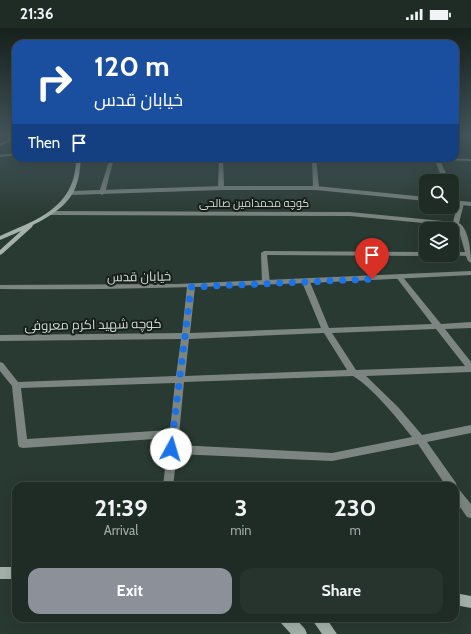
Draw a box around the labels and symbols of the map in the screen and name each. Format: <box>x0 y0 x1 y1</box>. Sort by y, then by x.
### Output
street label: کوچه محمدامین صالحی <box>199 196 309 210</box>
pin <box>355 238 389 279</box>
street label: خیابان قدس <box>107 267 171 285</box>
street label: کوچه شهید اکرم معروفی <box>24 315 162 335</box>
position arrow <box>150 428 192 470</box>

